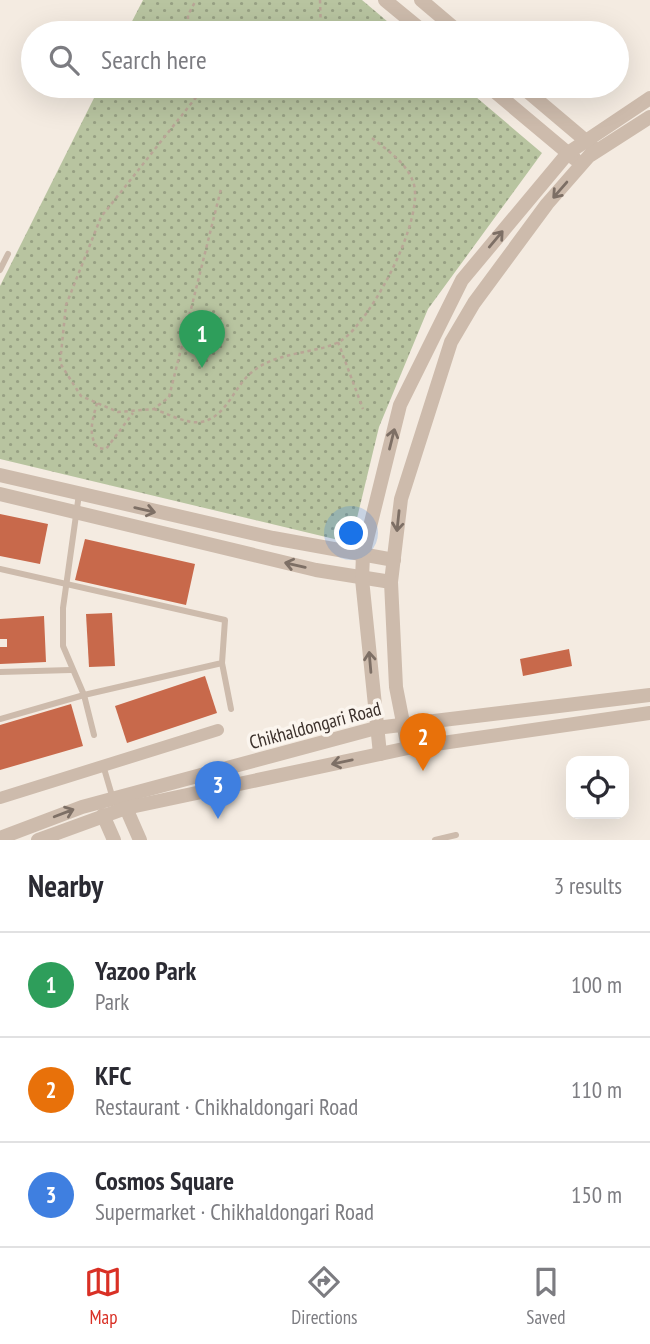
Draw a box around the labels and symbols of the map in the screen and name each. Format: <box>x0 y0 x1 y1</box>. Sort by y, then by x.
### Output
one-way arrow <box>552 180 568 198</box>
one-way arrow <box>488 230 504 248</box>
pin: 1 <box>179 310 225 368</box>
one-way arrow <box>386 428 399 450</box>
one-way arrow <box>134 504 156 517</box>
one-way arrow <box>392 509 405 532</box>
your location <box>334 516 368 550</box>
one-way arrow <box>284 558 307 572</box>
one-way arrow <box>363 651 376 674</box>
street label: Chikhaldongari Road <box>247 696 383 754</box>
pin: 2 <box>400 713 446 771</box>
one-way arrow <box>331 756 354 770</box>
pin: 3 <box>195 761 241 819</box>
one-way arrow <box>52 806 74 819</box>

